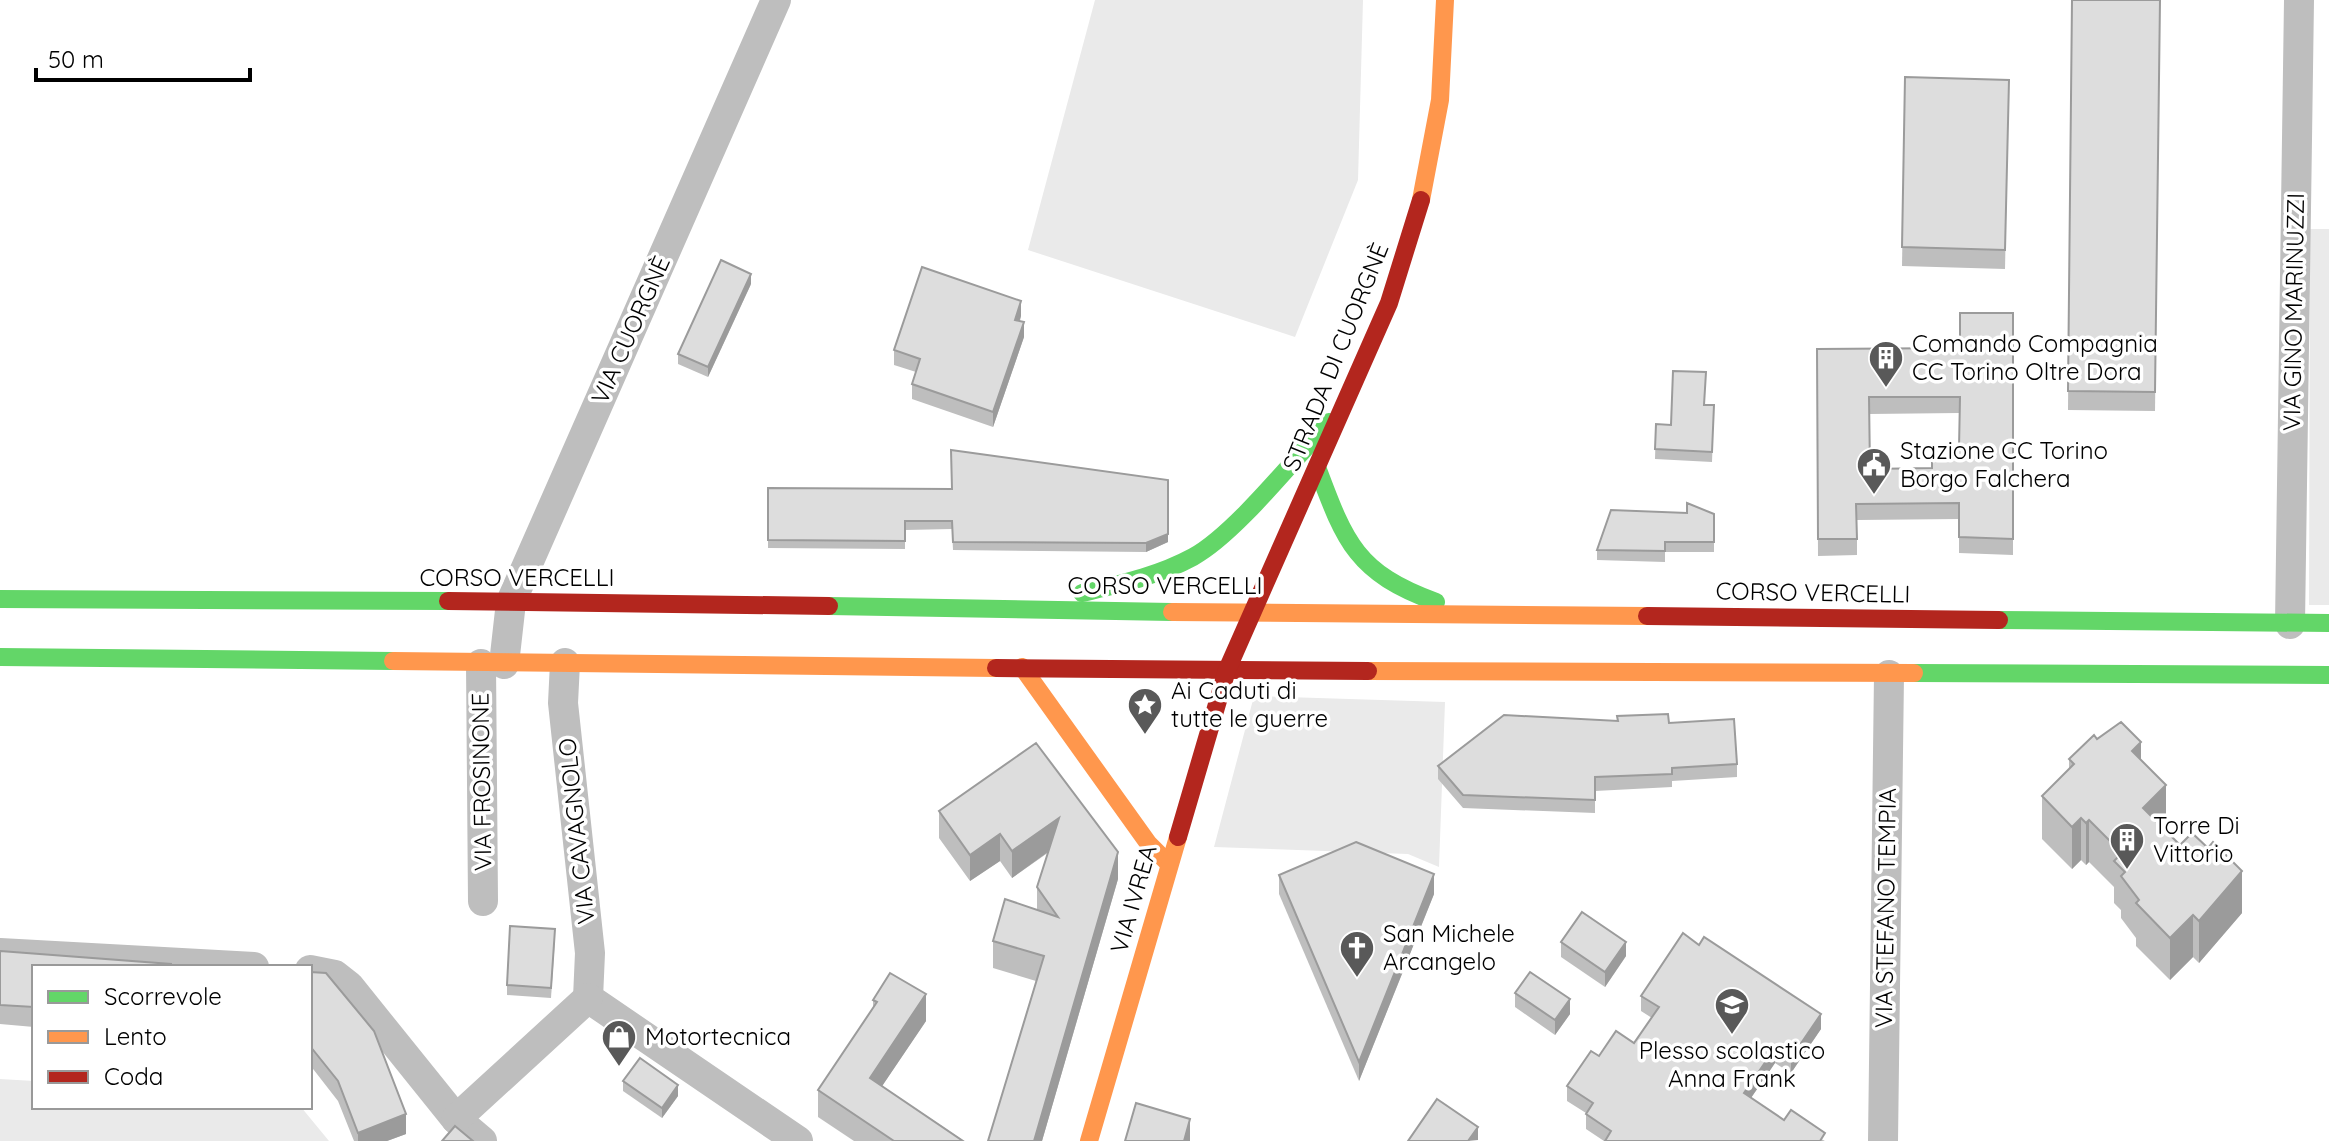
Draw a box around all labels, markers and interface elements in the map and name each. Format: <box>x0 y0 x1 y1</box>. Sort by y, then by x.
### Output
scale bar <box>36 32 250 82</box>
text: 50 m <box>48 44 104 74</box>
street label: VIA GINO MARINUZZI <box>2276 193 2310 431</box>
street label: STRADA DI CUORGNÈ <box>1276 238 1395 475</box>
street label: VIA CUORGNÈ <box>584 251 676 408</box>
place label: Comando Compagnia CC Torino Oltre Dora <box>1912 328 2158 386</box>
building icon: Comando Compagnia CC Torino Oltre Dora <box>1867 339 1905 389</box>
place label: Stazione CC Torino Borgo Falchera <box>1900 435 2108 493</box>
public building icon: Stazione CC Torino Borgo Falchera <box>1855 446 1893 496</box>
street label: CORSO VERCELLI <box>420 562 614 592</box>
street label: CORSO VERCELLI <box>1068 570 1262 600</box>
street label: CORSO VERCELLI <box>1715 575 1911 609</box>
place label: Ai Caduti di tutte le guerre <box>1171 675 1328 733</box>
place icon: Ai Caduti di tutte le guerre <box>1126 686 1164 736</box>
street label: VIA FROSINONE <box>464 693 498 871</box>
street label: VIA CAVAGNOLO <box>551 737 601 926</box>
street label: VIA STEFANO TEMPIA <box>1868 788 1902 1028</box>
place label: Torre Di Vittorio <box>2153 810 2240 868</box>
building icon: Torre Di Vittorio <box>2108 821 2146 871</box>
street label: VIA IVREA <box>1103 841 1163 956</box>
place label: San Michele Arcangelo <box>1383 918 1515 976</box>
church icon: San Michele Arcangelo <box>1338 929 1376 979</box>
legend <box>32 965 312 1109</box>
text: Scorrevole <box>104 981 222 1011</box>
school or university icon: Plesso scolastico Anna Frank <box>1713 986 1751 1036</box>
shop icon: Motortecnica <box>600 1018 638 1068</box>
text: Lento <box>104 1021 167 1051</box>
place label: Motortecnica <box>645 1021 791 1051</box>
place label: Plesso scolastico Anna Frank <box>1639 1035 1825 1093</box>
text: Coda <box>104 1061 163 1091</box>

